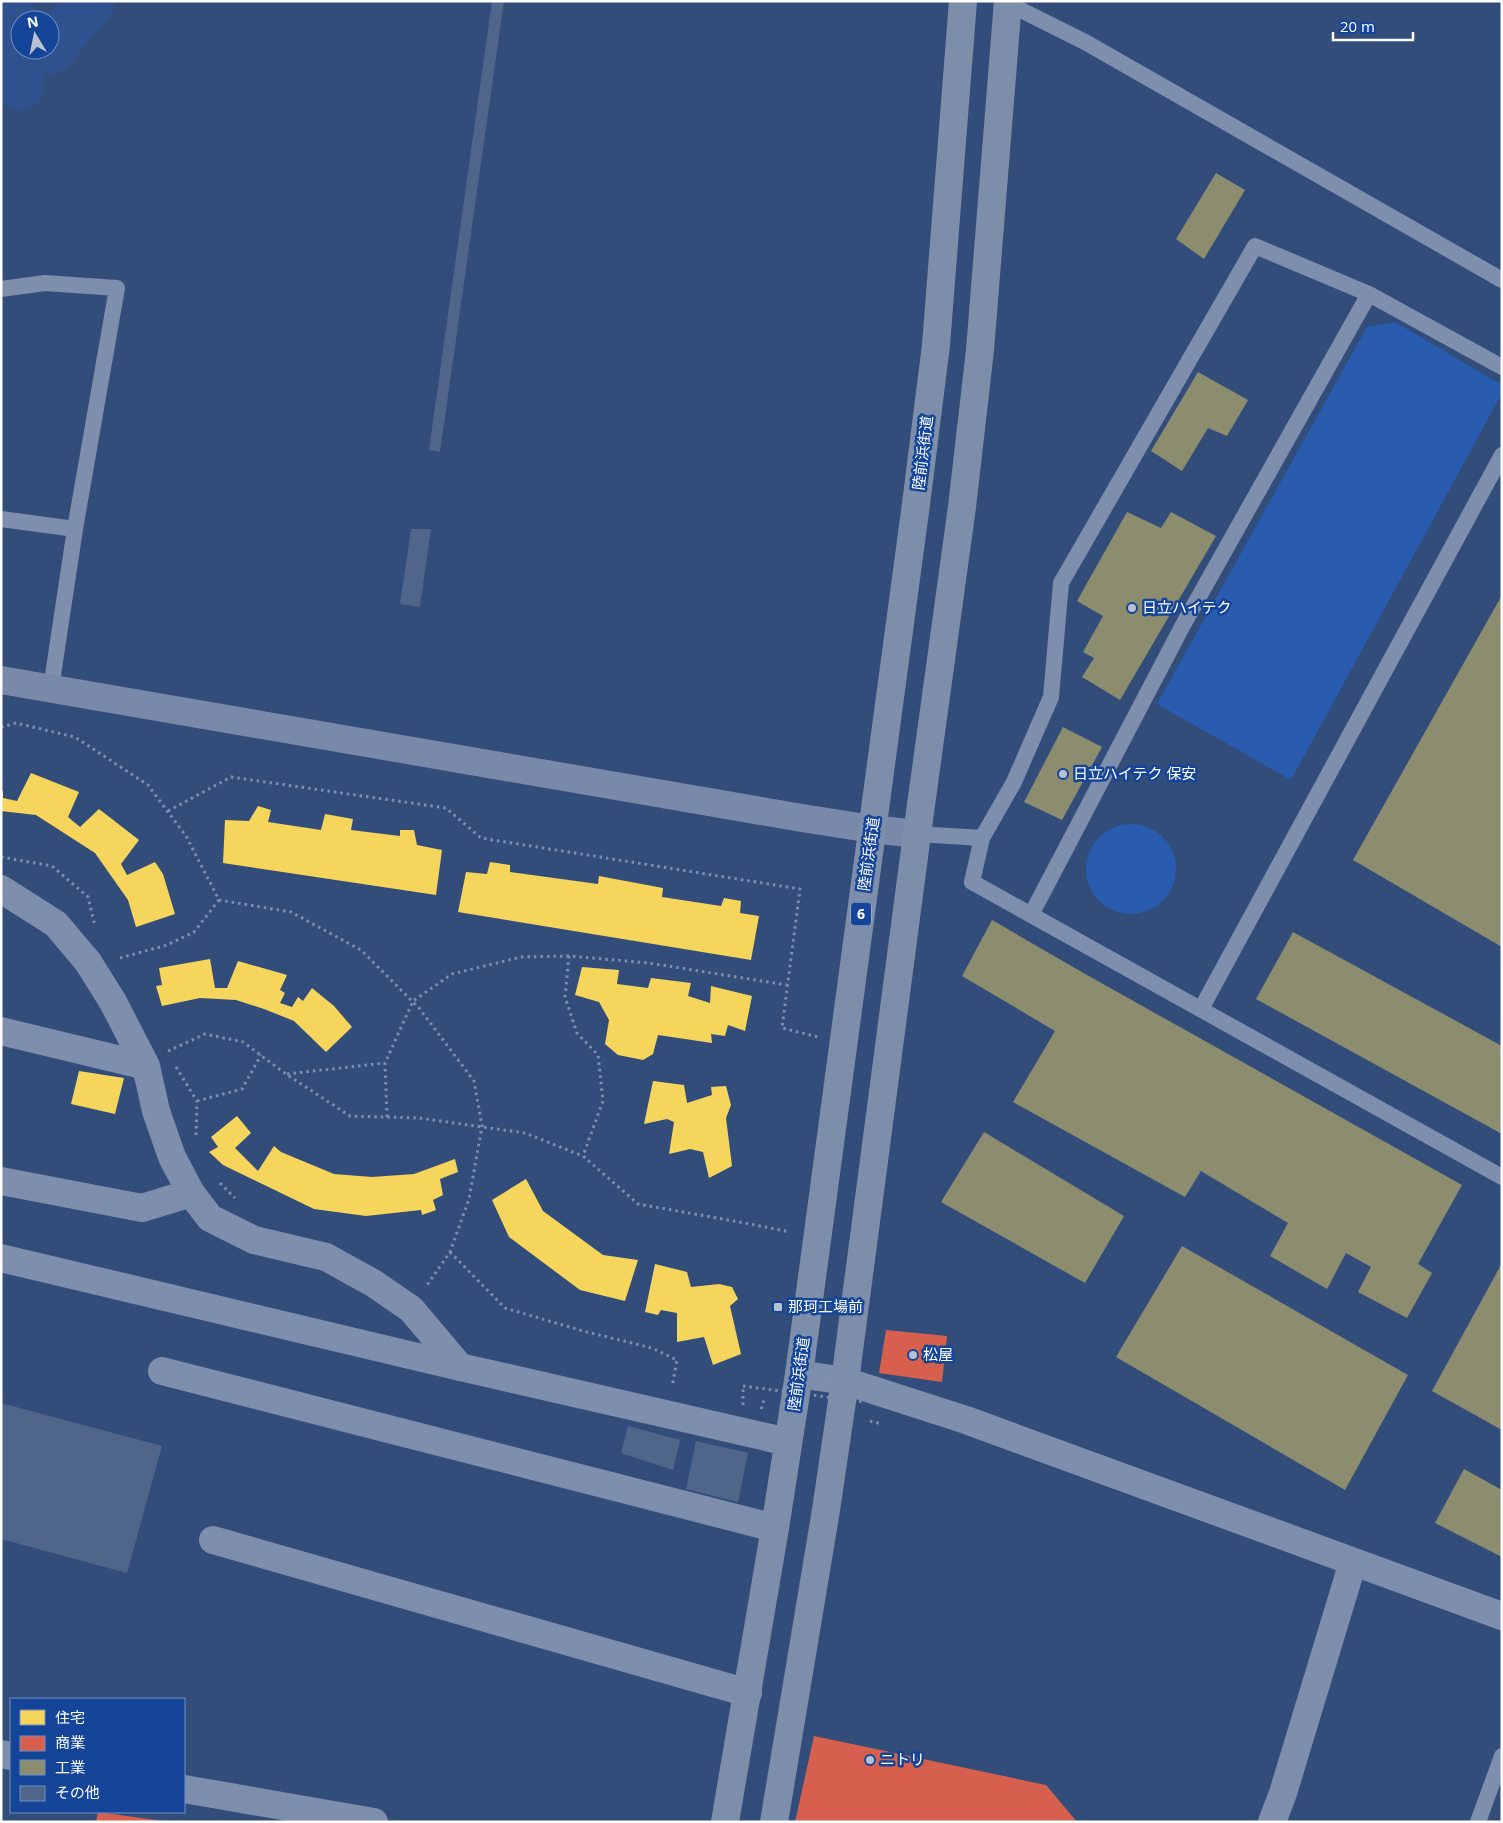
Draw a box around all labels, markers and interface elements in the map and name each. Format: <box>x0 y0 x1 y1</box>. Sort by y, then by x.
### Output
north arrow <box>10 10 60 60</box>
scale bar <box>1333 10 1413 42</box>
text: N <box>25 11 40 32</box>
text: 20 m <box>1340 16 1375 36</box>
street label: 陸前浜街道 <box>908 414 937 491</box>
place label: 日立ハイテク <box>1142 597 1231 617</box>
marker: 日立ハイテク <box>1126 602 1138 614</box>
place label: 日立ハイテク 保安 <box>1073 763 1196 783</box>
marker: 日立ハイテク 保安 <box>1057 768 1069 780</box>
street label: 陸前浜街道 <box>853 815 883 892</box>
road number: 6 <box>851 902 871 926</box>
place label: 那珂工場前 <box>788 1296 863 1316</box>
marker: 那珂工場前 <box>772 1301 784 1313</box>
street label: 陸前浜街道 <box>783 1335 813 1412</box>
place label: 松屋 <box>923 1344 953 1364</box>
marker: 松屋 <box>907 1349 919 1361</box>
legend <box>10 1698 185 1813</box>
text: 住宅 <box>55 1707 85 1727</box>
text: 商業 <box>55 1732 85 1752</box>
place label: ニトリ <box>880 1749 925 1769</box>
marker: ニトリ <box>864 1754 876 1766</box>
text: 工業 <box>55 1757 85 1777</box>
text: その他 <box>55 1782 100 1802</box>

